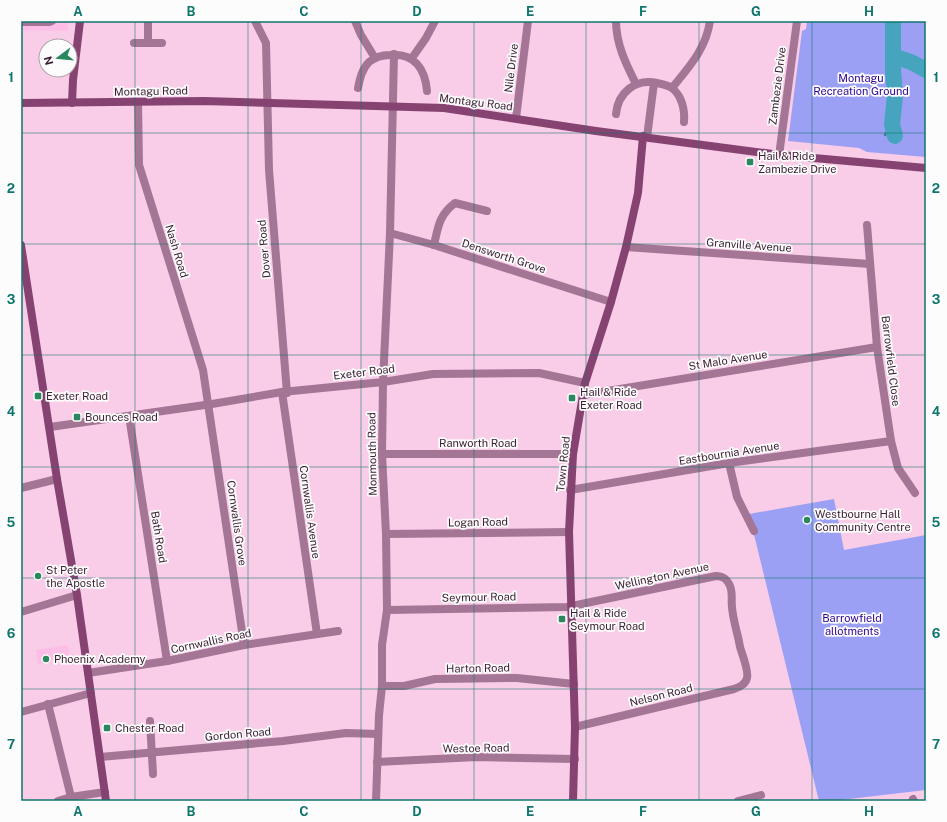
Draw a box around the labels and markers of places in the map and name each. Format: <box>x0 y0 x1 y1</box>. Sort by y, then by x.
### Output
place label: Hail & Ride Zambezie Drive <box>758 150 837 175</box>
marker: Hail & Ride Zambezie Drive <box>745 157 755 167</box>
place label: Hail & Ride Exeter Road <box>580 386 642 411</box>
place label: Exeter Road <box>46 390 108 402</box>
marker: Exeter Road <box>33 391 43 401</box>
marker: Hail & Ride Exeter Road <box>567 393 577 403</box>
place label: Bounces Road <box>85 411 158 423</box>
marker: Bounces Road <box>72 412 82 422</box>
place label: Westbourne Hall Community Centre <box>815 508 911 533</box>
marker: Westbourne Hall Community Centre <box>802 515 812 525</box>
place label: St Peter the Apostle <box>46 564 105 589</box>
marker: St Peter the Apostle <box>33 571 43 581</box>
place label: Hail & Ride Seymour Road <box>570 607 645 632</box>
marker: Hail & Ride Seymour Road <box>557 614 567 624</box>
place label: Phoenix Academy <box>54 653 146 665</box>
marker: Phoenix Academy <box>41 654 51 664</box>
place label: Chester Road <box>115 722 184 734</box>
marker: Chester Road <box>102 723 112 733</box>

